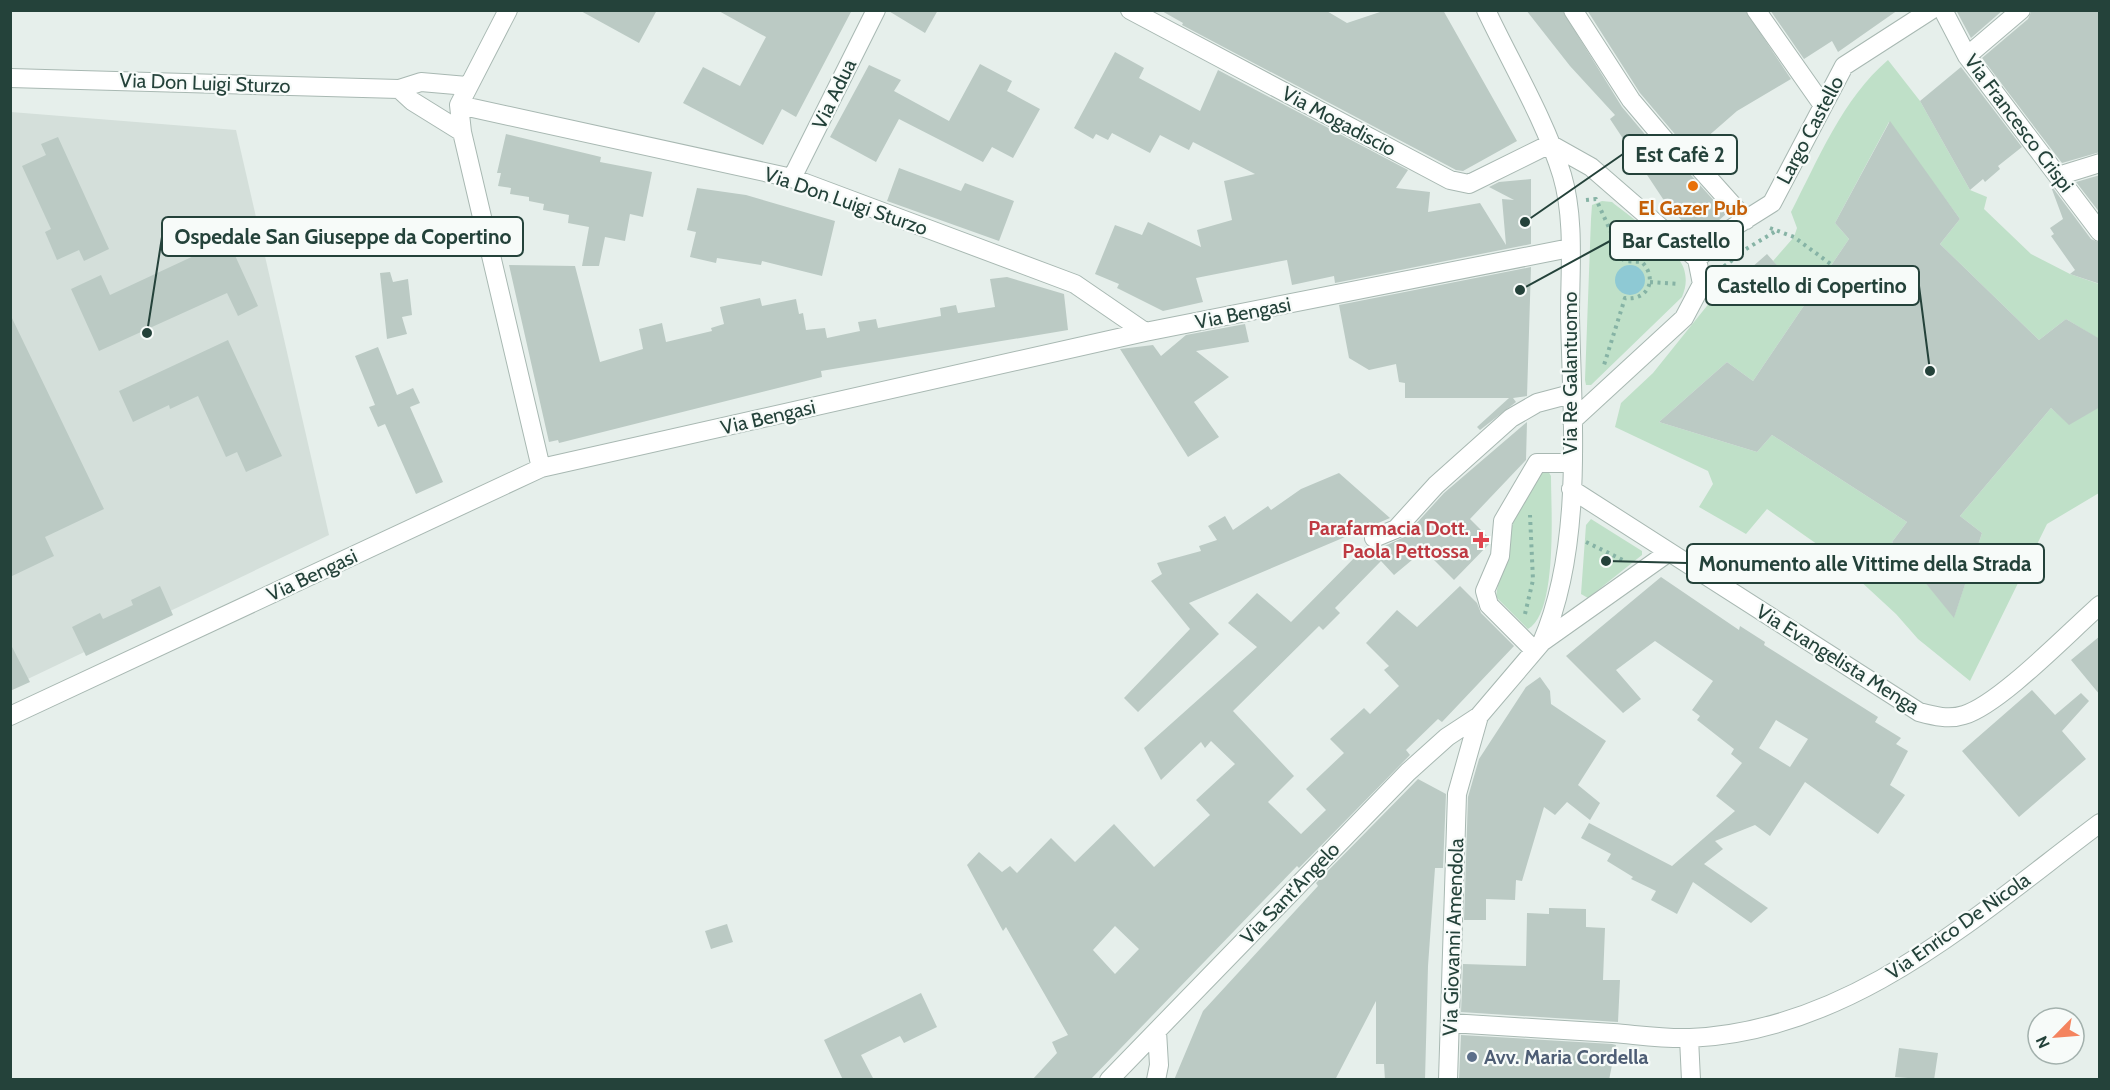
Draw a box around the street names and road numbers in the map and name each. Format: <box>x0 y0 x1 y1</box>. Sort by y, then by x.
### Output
street label: Via Francesco Crispi <box>1959 49 2079 197</box>
street label: Via Adua <box>807 55 861 133</box>
street label: Via Don Luigi Sturzo <box>119 68 291 98</box>
street label: Largo Castello <box>1772 72 1848 188</box>
street label: Via Mogadiscio <box>1278 81 1400 161</box>
street label: Via Don Luigi Sturzo <box>761 162 931 240</box>
street label: Via Bengasi <box>1193 292 1293 334</box>
street label: Via Re Galantuomo <box>1558 292 1582 454</box>
street label: Via Bengasi <box>718 394 818 440</box>
street label: Via Bengasi <box>263 544 361 606</box>
street label: Via Evangelista Menga <box>1752 599 1924 719</box>
street label: Via Sant'Angelo <box>1235 837 1345 949</box>
street label: Via Giovanni Amendola <box>1438 837 1468 1036</box>
street label: Via Enrico De Nicola <box>1881 867 2035 985</box>

